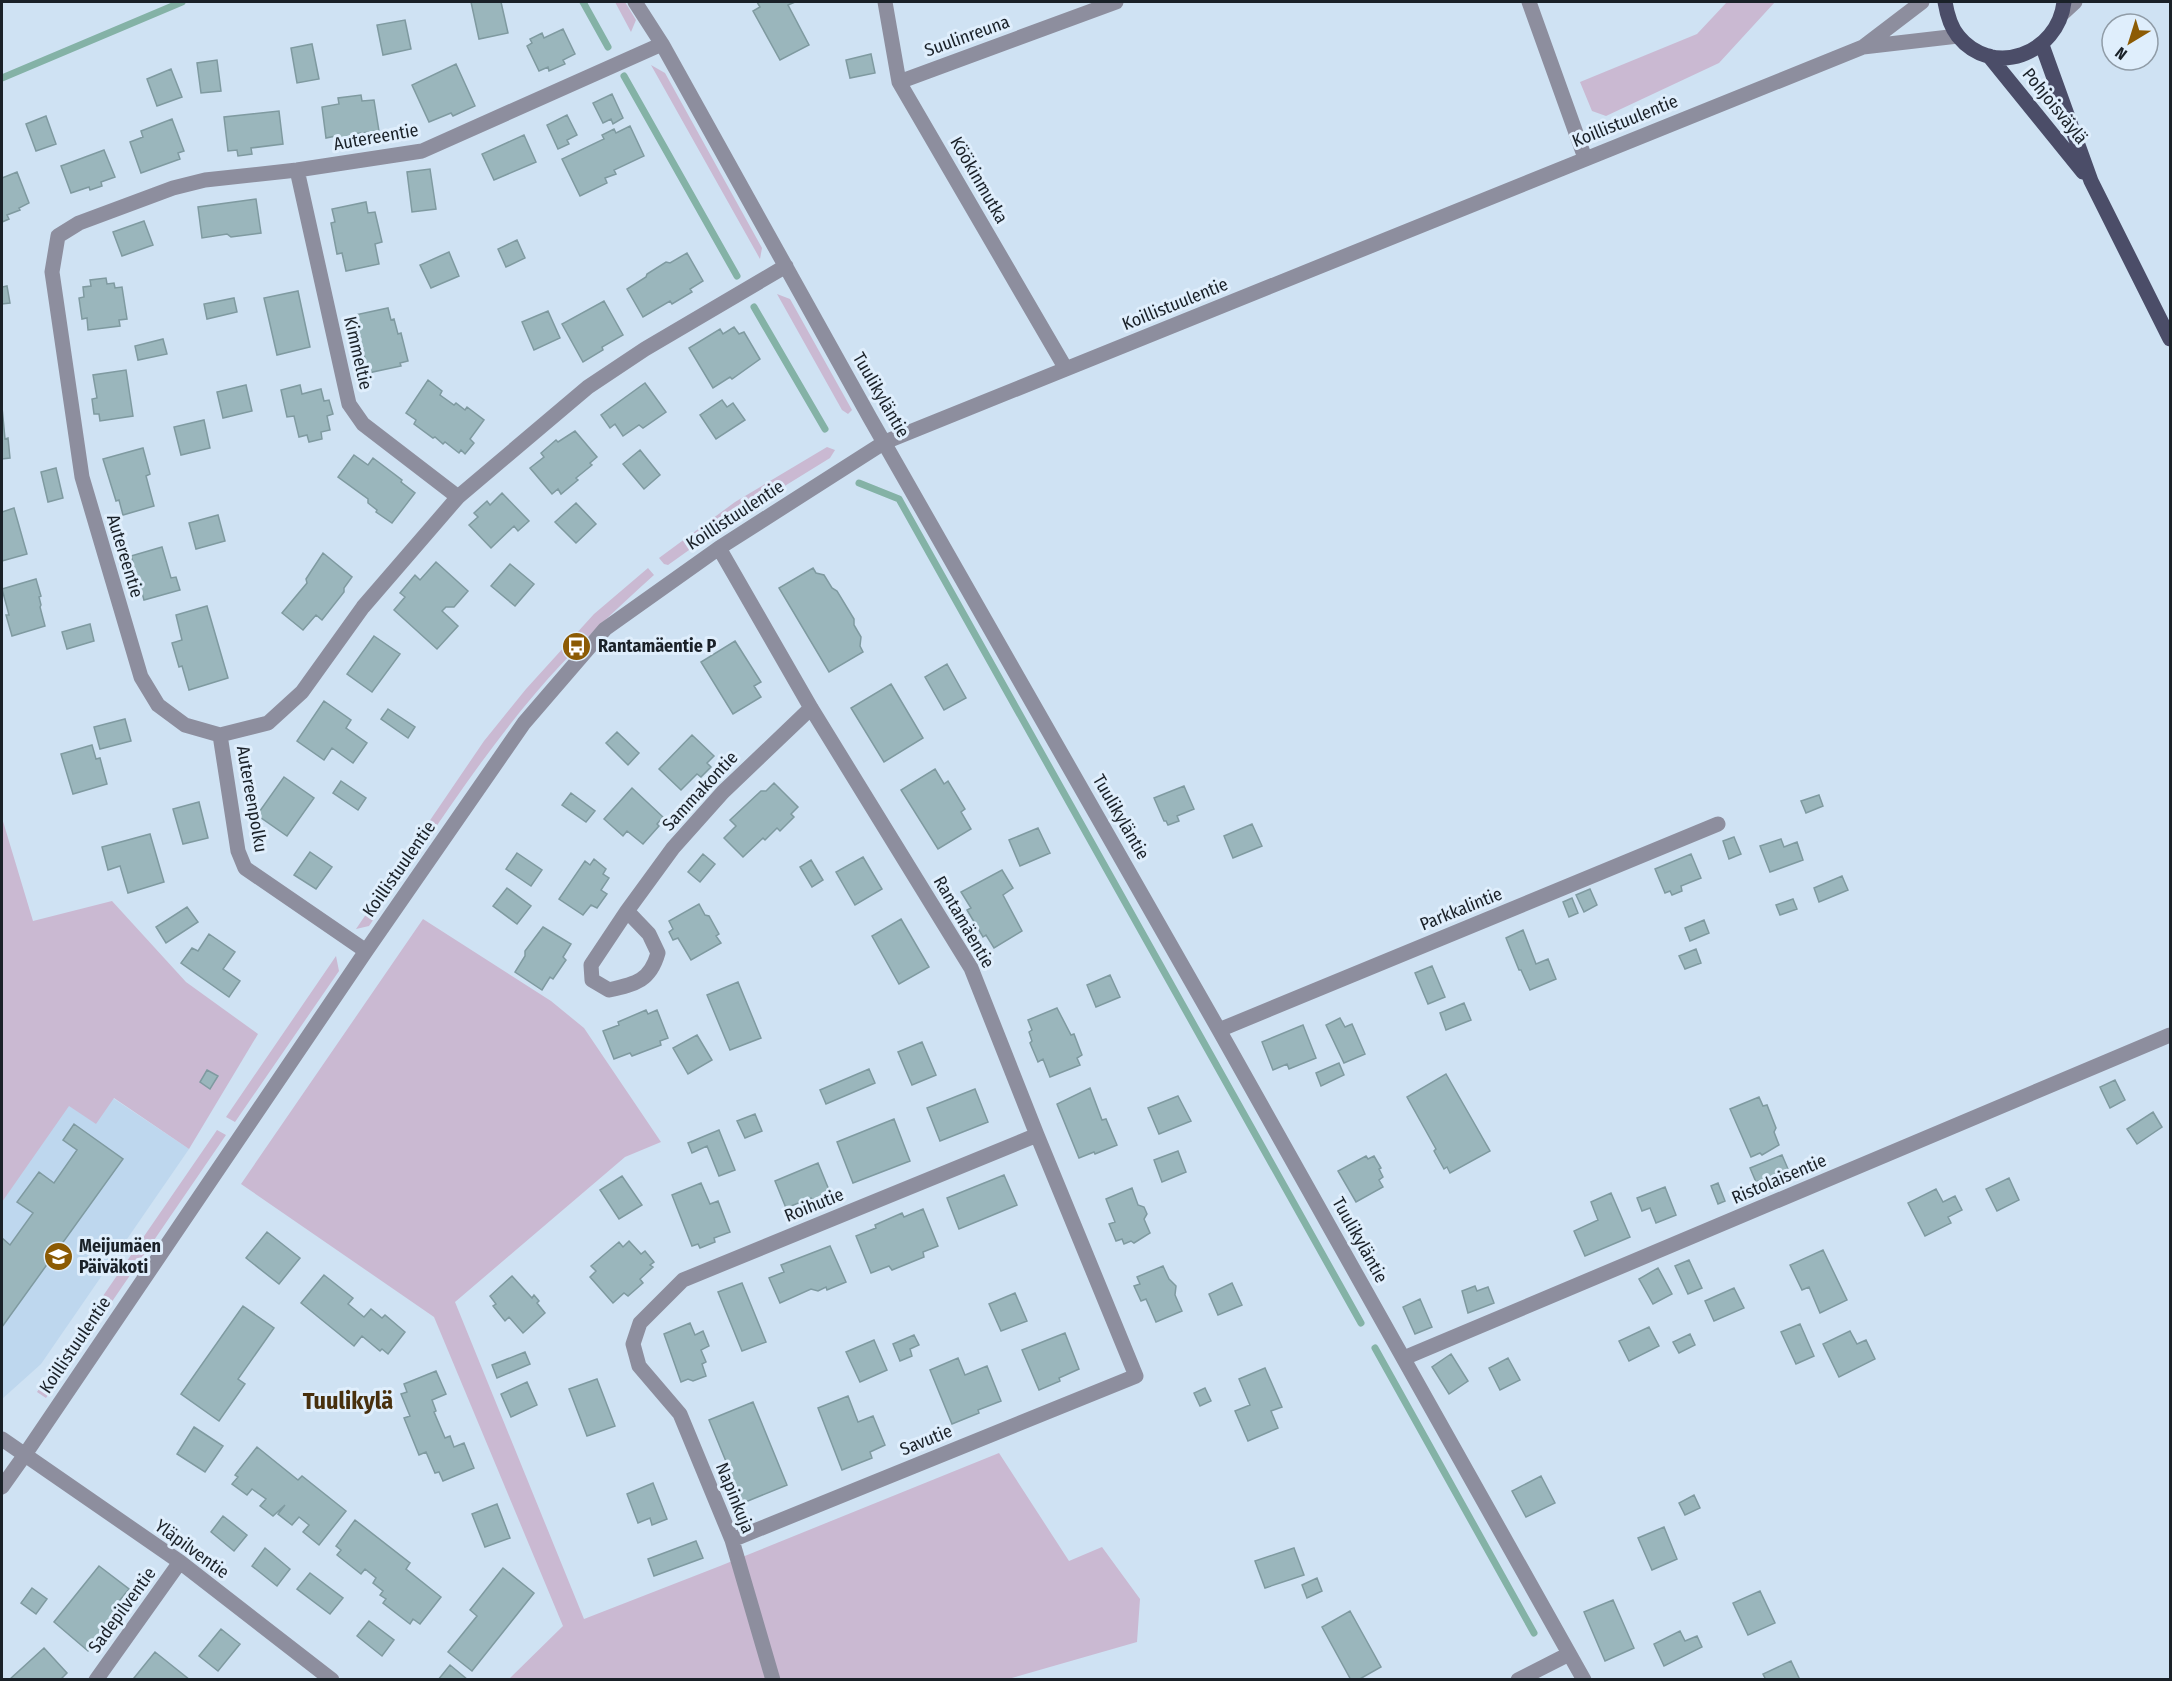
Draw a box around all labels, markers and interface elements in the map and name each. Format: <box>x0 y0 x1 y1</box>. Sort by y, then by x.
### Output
street label: Suulinreuna <box>921 10 1013 62</box>
north arrow <box>2100 12 2160 72</box>
text: N <box>2111 43 2131 64</box>
street label: Pohjoisväylä <box>2018 63 2092 149</box>
street label: Koillistuulentie <box>1569 90 1681 152</box>
street label: Autereentie <box>332 119 420 155</box>
street label: Köökinmutka <box>945 133 1013 228</box>
street label: Koillistuulentie <box>1119 273 1231 335</box>
street label: Kimmeltie <box>339 314 377 392</box>
street label: Tuulikyläntie <box>848 349 914 441</box>
street label: Koillistuulentie <box>682 475 788 555</box>
street label: Autereentie <box>102 512 148 600</box>
bus stop icon: Rantamäentie P <box>561 630 593 662</box>
place label: Rantamäentie P <box>598 635 717 657</box>
street label: Autereenpolku <box>232 744 272 854</box>
street label: Sammakontie <box>658 747 742 835</box>
street label: Tuulikyläntie <box>1088 771 1154 863</box>
street label: Koillistuulentie <box>358 817 440 921</box>
street label: Rantamäentie <box>929 872 999 972</box>
street label: Parkkalintie <box>1417 883 1505 935</box>
street label: Ristolaisentie <box>1728 1149 1830 1209</box>
street label: Roihutie <box>781 1183 847 1227</box>
street label: Tuulikyläntie <box>1327 1193 1393 1287</box>
place label: Meijumäen Päiväkoti <box>79 1235 161 1278</box>
school or university icon: Meijumäen Päiväkoti <box>42 1240 74 1272</box>
street label: Koillistuulentie <box>35 1292 116 1398</box>
district label: Tuulikylä <box>303 1387 393 1415</box>
street label: Savutie <box>897 1420 955 1460</box>
street label: Napinkuja <box>711 1459 759 1537</box>
street label: Yläpilventie <box>150 1515 234 1583</box>
street label: Sadepilventie <box>84 1563 161 1657</box>

